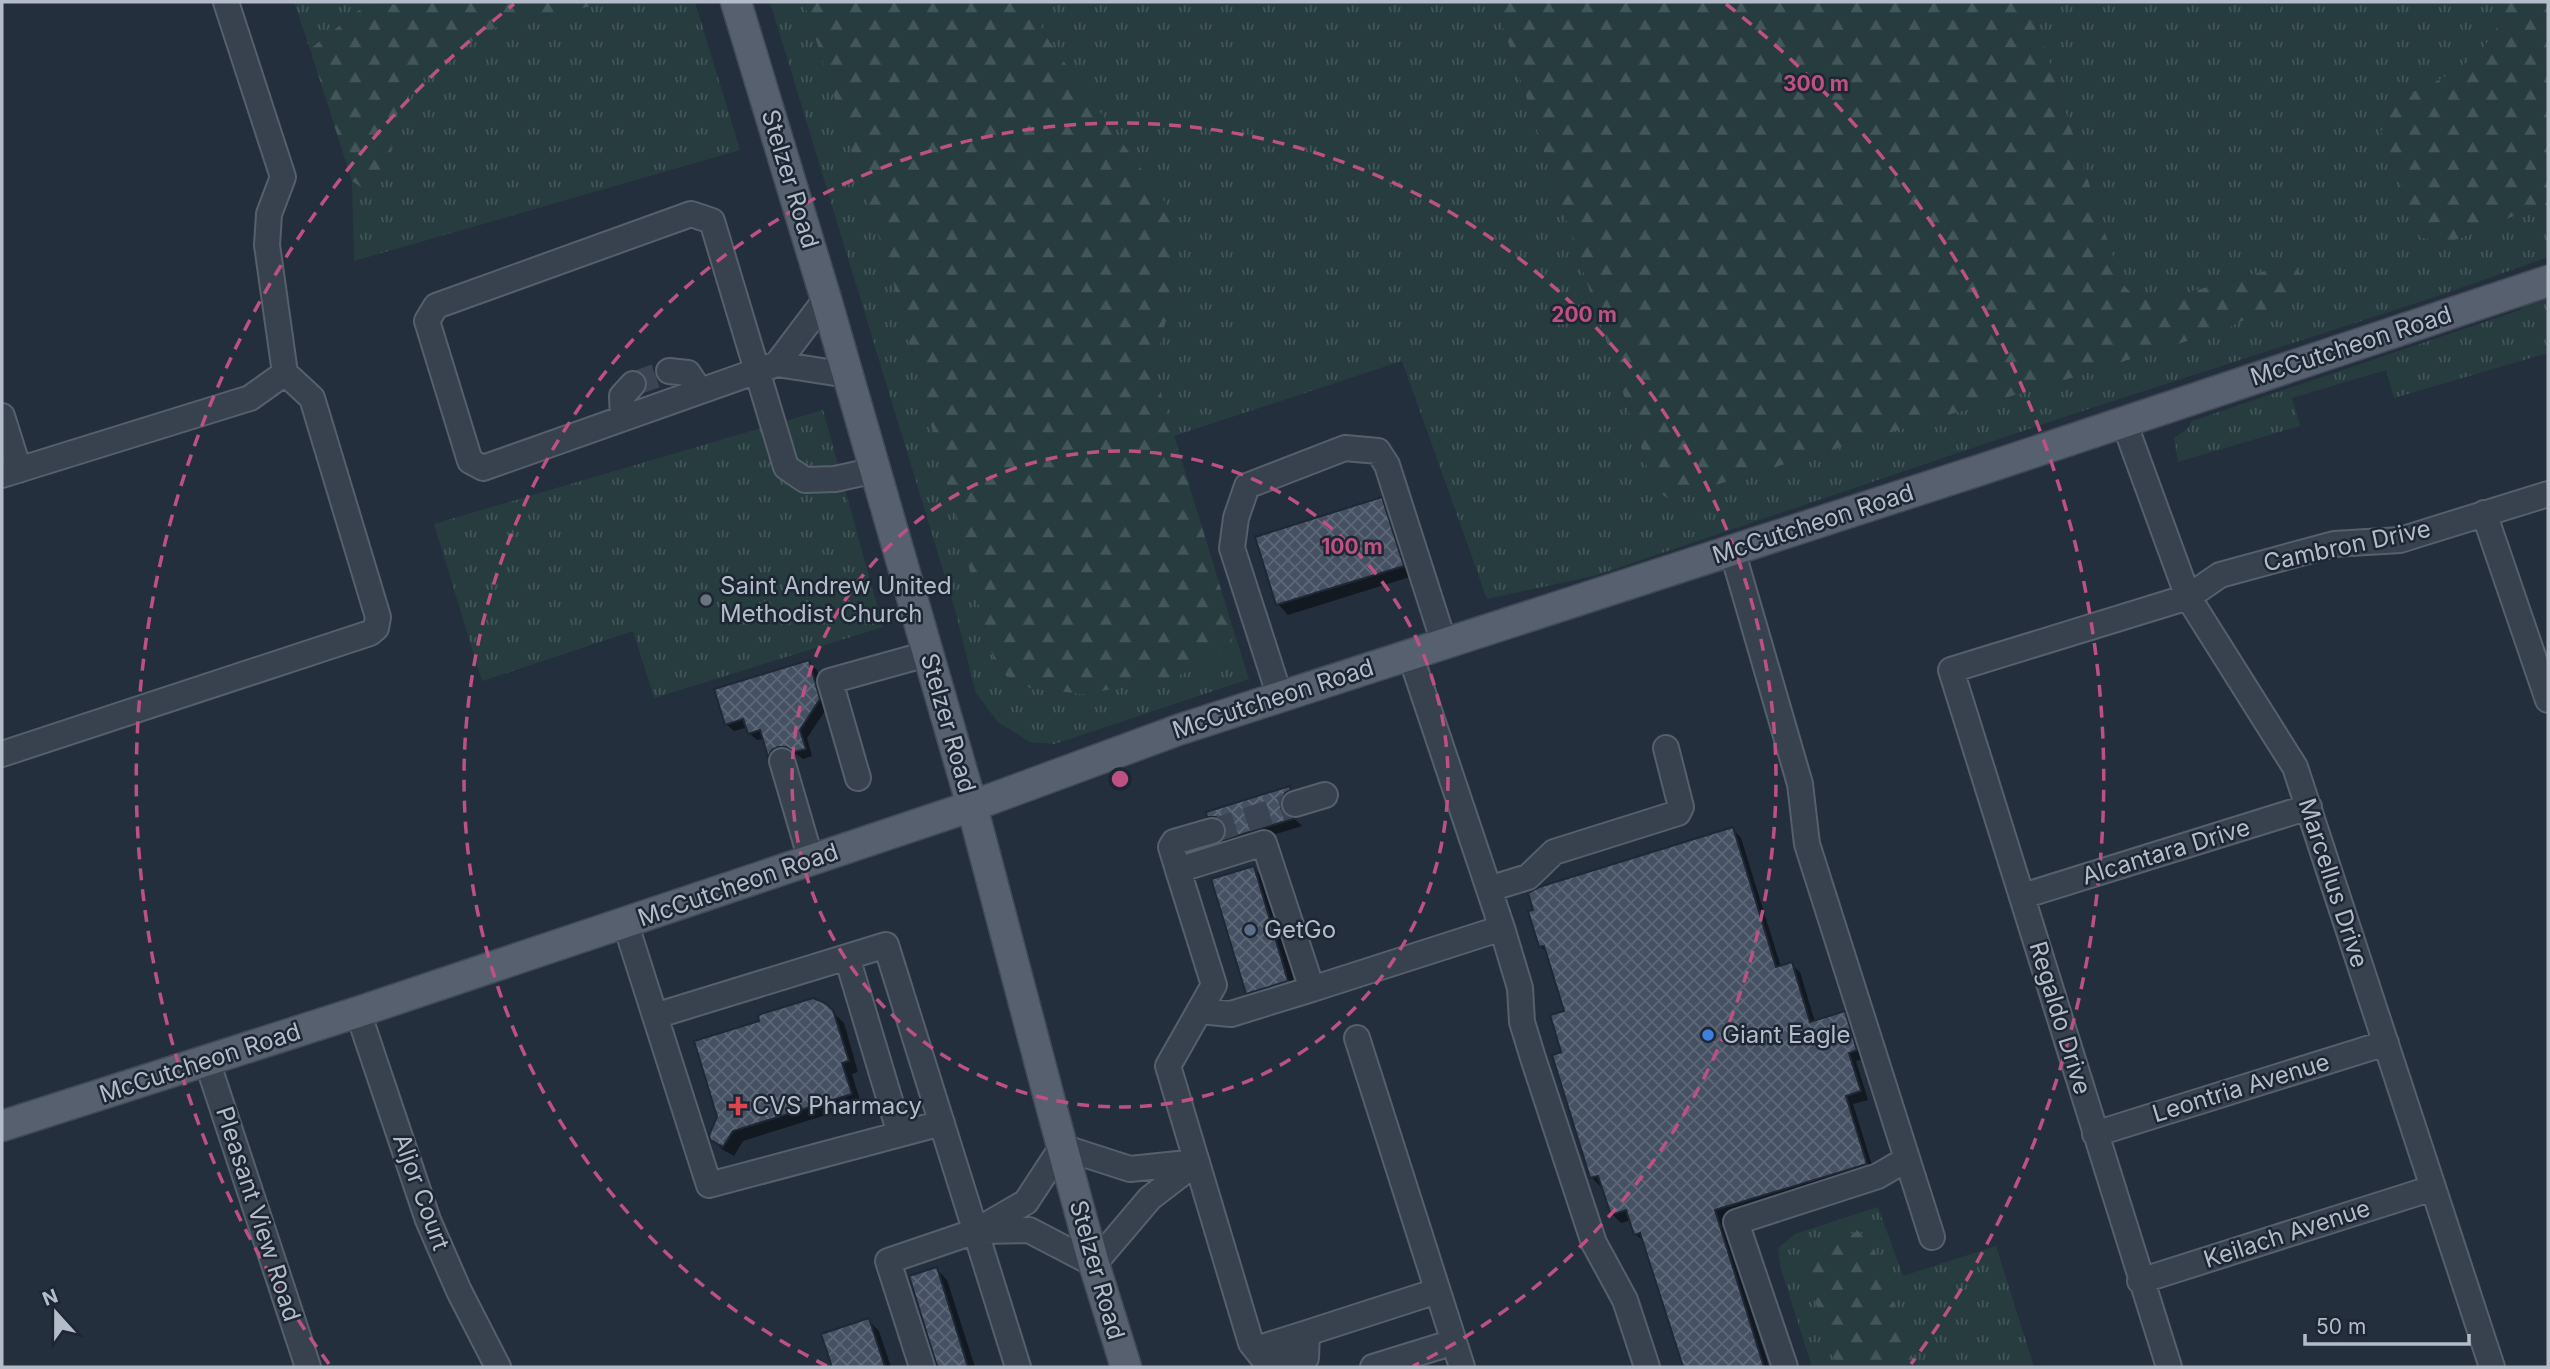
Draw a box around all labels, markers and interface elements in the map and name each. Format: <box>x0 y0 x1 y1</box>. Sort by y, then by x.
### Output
text: 300 m <box>1783 71 1849 96</box>
street label: Stelzer Road <box>756 106 825 252</box>
street label: McCutcheon Road <box>2247 299 2455 392</box>
text: 200 m <box>1551 302 1617 327</box>
street label: McCutcheon Road <box>1709 477 1917 570</box>
street label: Cambron Drive <box>2261 514 2433 577</box>
text: 100 m <box>1321 534 1383 559</box>
place label: Saint Andrew United Methodist Church <box>720 571 952 628</box>
marker: Saint Andrew United Methodist Church <box>698 592 714 608</box>
street label: Stelzer Road <box>915 650 982 796</box>
street label: McCutcheon Road <box>1169 652 1377 745</box>
centre of rings <box>1108 767 1132 791</box>
street label: Marcellus Drive <box>2292 795 2375 971</box>
street label: Alcantara Drive <box>2078 812 2253 891</box>
street label: McCutcheon Road <box>634 837 842 932</box>
place label: GetGo <box>1264 915 1336 944</box>
marker: GetGo <box>1242 922 1258 938</box>
street label: Regaldo Drive <box>2023 938 2098 1098</box>
street label: McCutcheon Road <box>96 1016 304 1109</box>
place label: Giant Eagle <box>1722 1020 1850 1049</box>
marker: Giant Eagle <box>1700 1027 1716 1043</box>
street label: Leontria Avenue <box>2149 1047 2333 1128</box>
place label: CVS Pharmacy <box>752 1091 922 1120</box>
marker: CVS Pharmacy <box>730 1098 746 1114</box>
street label: Pleasant View Road <box>210 1103 307 1325</box>
street label: Aljor Court <box>387 1130 456 1254</box>
street label: Keilach Avenue <box>2200 1193 2374 1274</box>
street label: Stelzer Road <box>1064 1197 1131 1343</box>
north arrow <box>21 1278 91 1348</box>
text: N <box>39 1284 61 1311</box>
scale bar <box>2305 1302 2470 1346</box>
text: 50 m <box>2316 1314 2366 1339</box>

